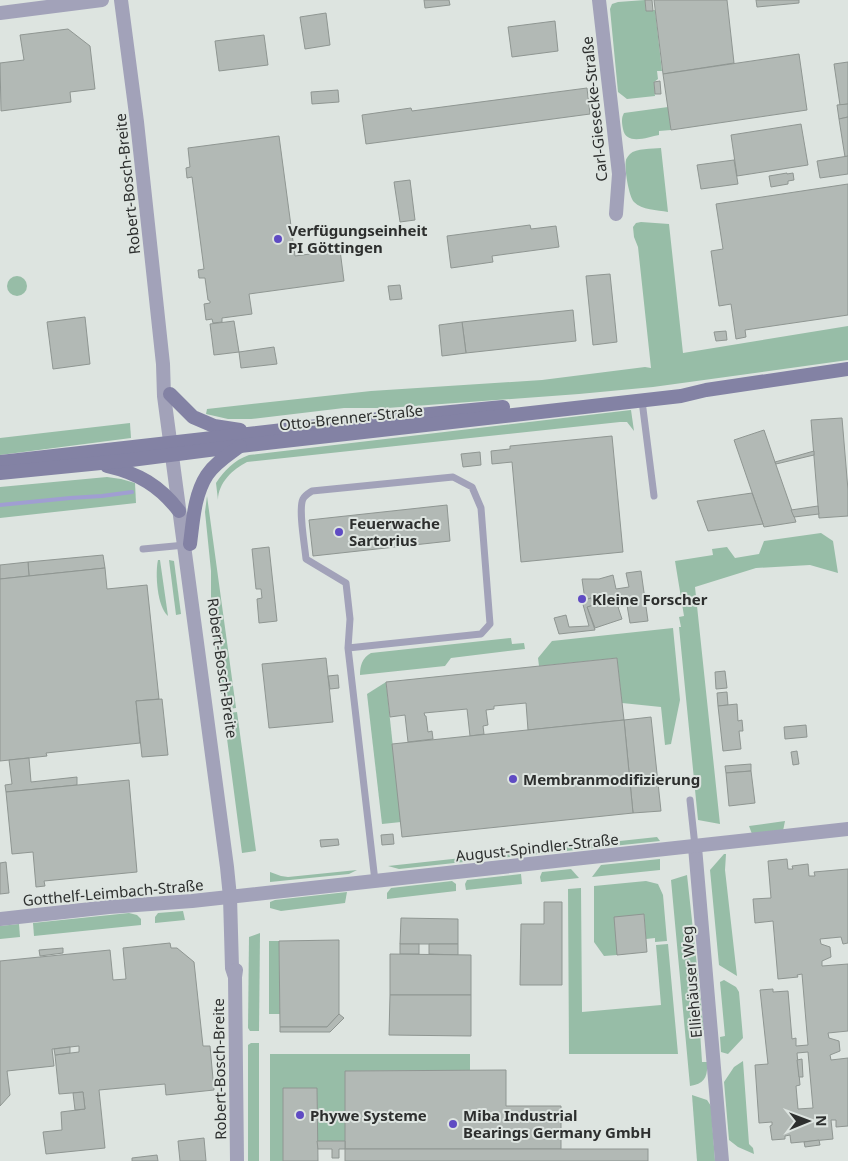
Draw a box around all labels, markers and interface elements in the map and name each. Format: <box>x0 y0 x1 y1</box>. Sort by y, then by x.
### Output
street label: Carl-Giesecke-Straße <box>576 35 612 183</box>
street label: Robert-Bosch-Breite <box>110 112 144 256</box>
place label: Verfügungseinheit PI Göttingen <box>288 220 428 257</box>
marker: Verfügungseinheit PI Göttingen <box>272 233 284 245</box>
street label: Otto-Brenner-Straße <box>278 400 424 434</box>
place label: Feuerwache Sartorius <box>349 513 440 550</box>
marker: Feuerwache Sartorius <box>333 526 345 538</box>
place label: Kleine Forscher <box>592 589 708 609</box>
marker: Kleine Forscher <box>576 593 588 605</box>
street label: Robert-Bosch-Breite <box>203 596 243 740</box>
place label: Membranmodifizierung <box>523 769 700 789</box>
marker: Membranmodifizierung <box>507 773 519 785</box>
street label: August-Spindler-Straße <box>454 828 620 866</box>
street label: Gotthelf-Leimbach-Straße <box>22 874 204 910</box>
street label: Elliehäuser Weg <box>676 925 706 1039</box>
street label: Robert-Bosch-Breite <box>208 998 230 1140</box>
north arrow <box>783 1096 833 1146</box>
place label: Phywe Systeme <box>310 1105 427 1125</box>
place label: Miba Industrial Bearings Germany GmbH <box>463 1105 652 1142</box>
marker: Phywe Systeme <box>294 1109 306 1121</box>
text: N <box>812 1115 831 1127</box>
marker: Miba Industrial Bearings Germany GmbH <box>447 1118 459 1130</box>

